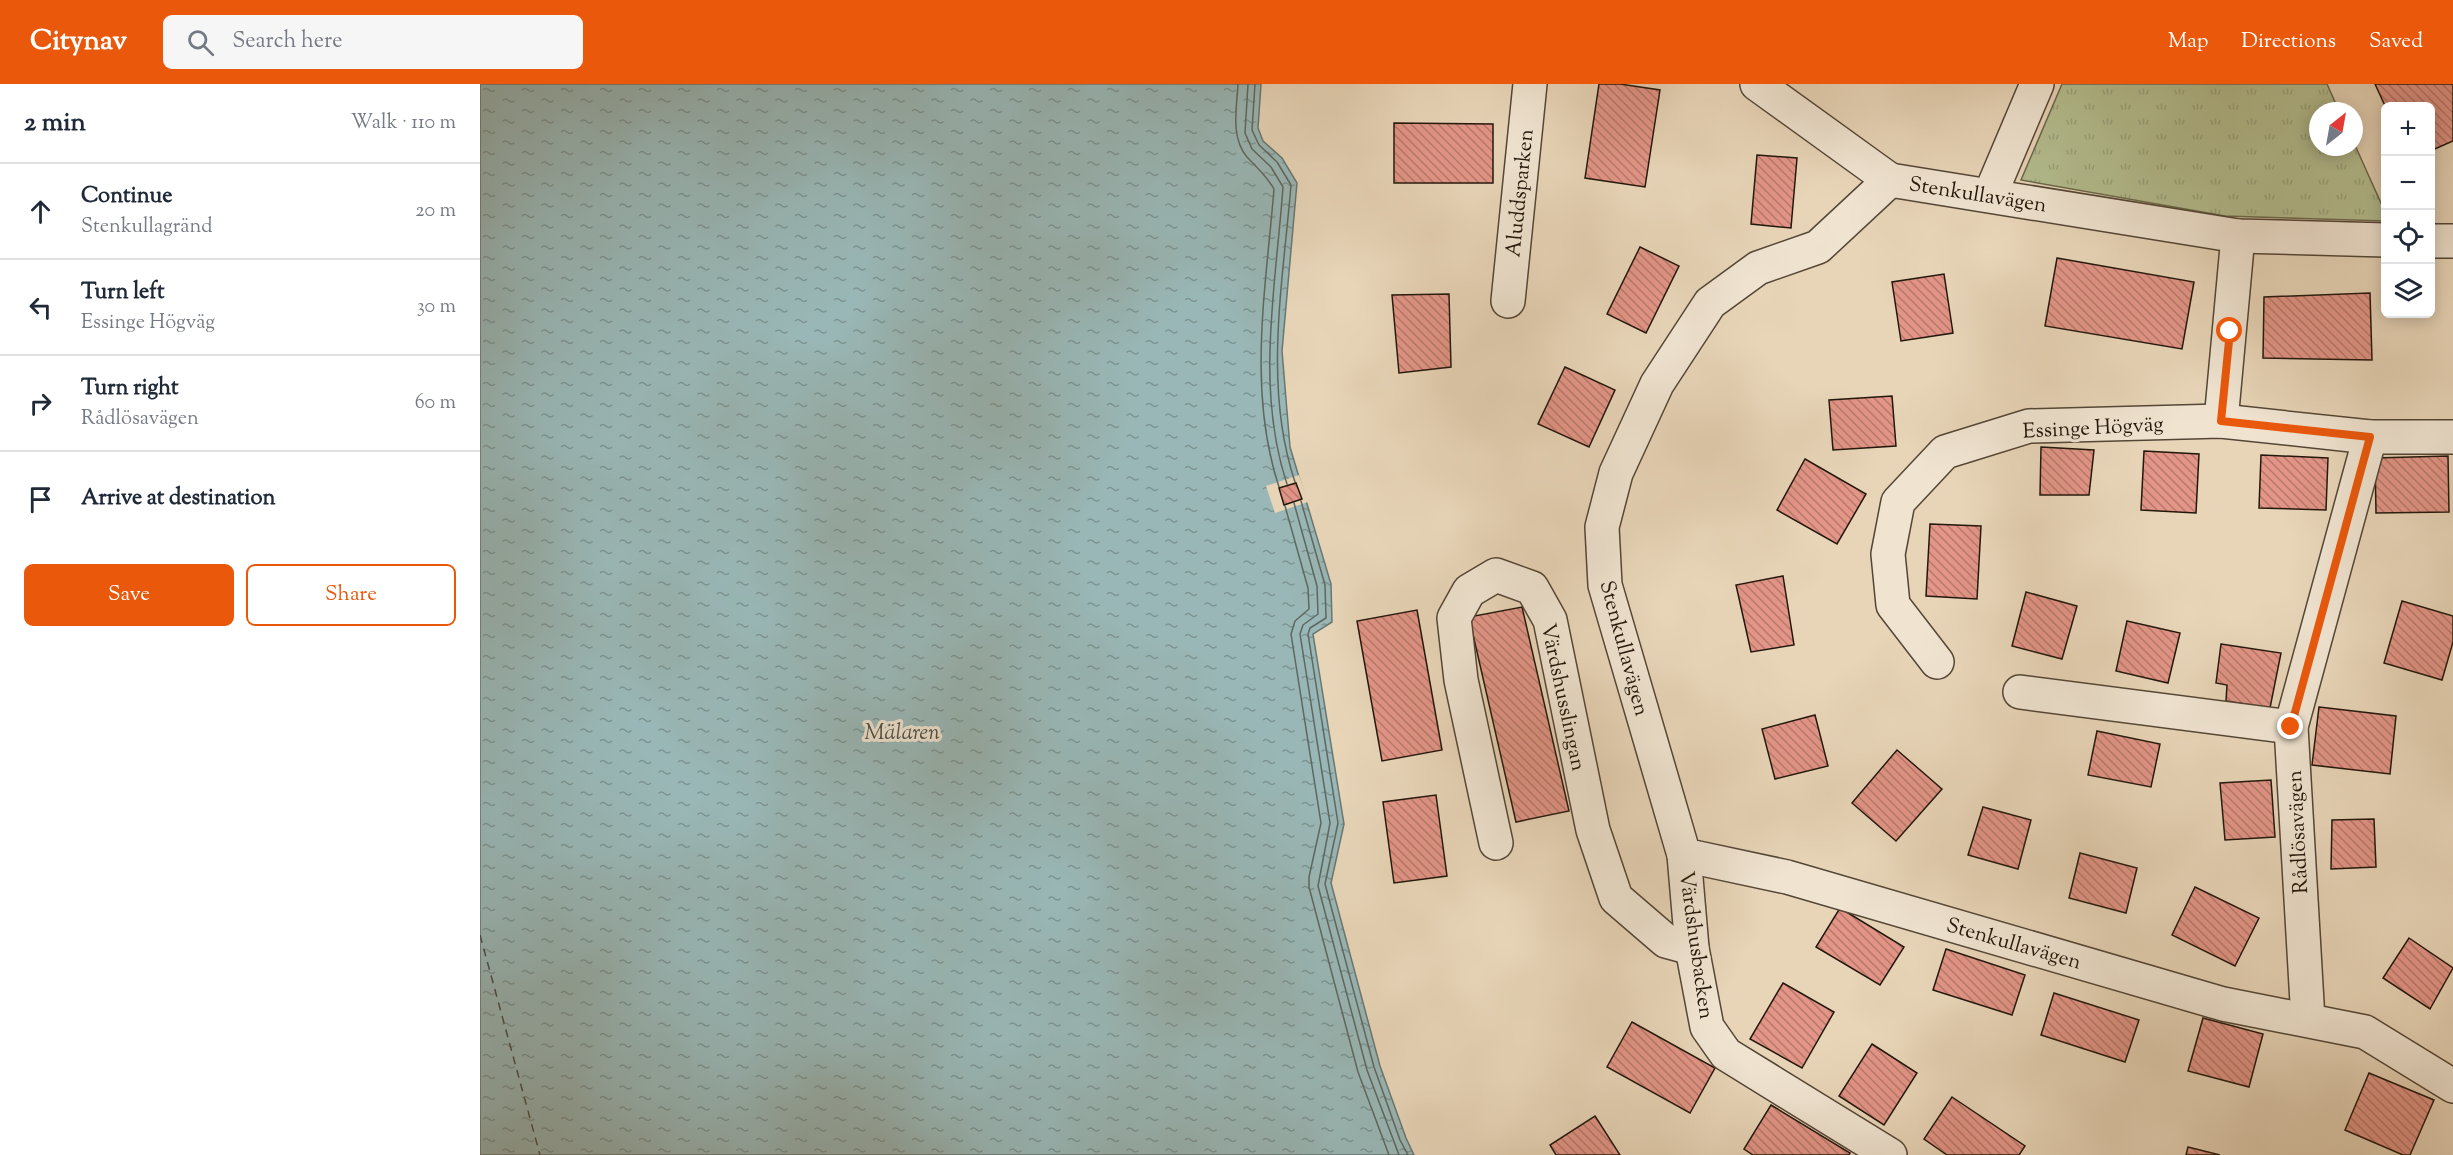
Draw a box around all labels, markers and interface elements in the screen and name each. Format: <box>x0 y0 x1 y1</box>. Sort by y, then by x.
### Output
search box <box>163 15 583 69</box>
text: Citynav <box>30 22 127 62</box>
icon: search <box>184 26 217 59</box>
text: Search here <box>232 26 343 58</box>
text: Map <box>2168 27 2208 57</box>
text: Directions <box>2241 27 2336 57</box>
text: Saved <box>2369 27 2423 57</box>
north arrow <box>2309 102 2363 156</box>
map controls <box>2381 102 2435 318</box>
button: + <box>2381 102 2435 156</box>
text: 2 min <box>24 105 86 142</box>
text: Walk · 110 m <box>351 109 456 138</box>
street label: Aluddsparken <box>1499 128 1543 259</box>
button: − <box>2381 156 2435 210</box>
street label: Stenkullavägen <box>1907 170 2049 222</box>
text: Continue <box>81 181 172 213</box>
icon: ahead <box>24 195 57 228</box>
text: 20 m <box>415 197 456 226</box>
button: locate <box>2381 210 2435 264</box>
text: Stenkullagränd <box>81 213 212 242</box>
button: layers <box>2381 264 2435 318</box>
text: Turn left <box>81 277 164 309</box>
icon: left <box>24 291 57 324</box>
text: 30 m <box>417 293 456 322</box>
text: Essinge Högväg <box>81 309 215 338</box>
route start <box>2216 317 2242 343</box>
text: Turn right <box>81 373 178 405</box>
icon: right <box>24 387 57 420</box>
text: 60 m <box>415 389 456 418</box>
text: Rådlösavägen <box>81 405 199 434</box>
street label: Essinge Högväg <box>2022 410 2164 448</box>
icon: arrive <box>24 483 57 516</box>
text: Arrive at destination <box>81 483 276 515</box>
button: Save <box>24 564 234 626</box>
button: Share <box>246 564 456 626</box>
street label: Stenkullavägen <box>1591 578 1656 719</box>
street label: Värdshusslingan <box>1532 621 1592 774</box>
route end <box>2277 713 2303 739</box>
water label: Mälaren <box>864 718 940 750</box>
street label: Rådlösavägen <box>2281 769 2317 895</box>
street label: Värdshusbacken <box>1670 869 1720 1021</box>
street label: Stenkullavägen <box>1943 911 2084 978</box>

